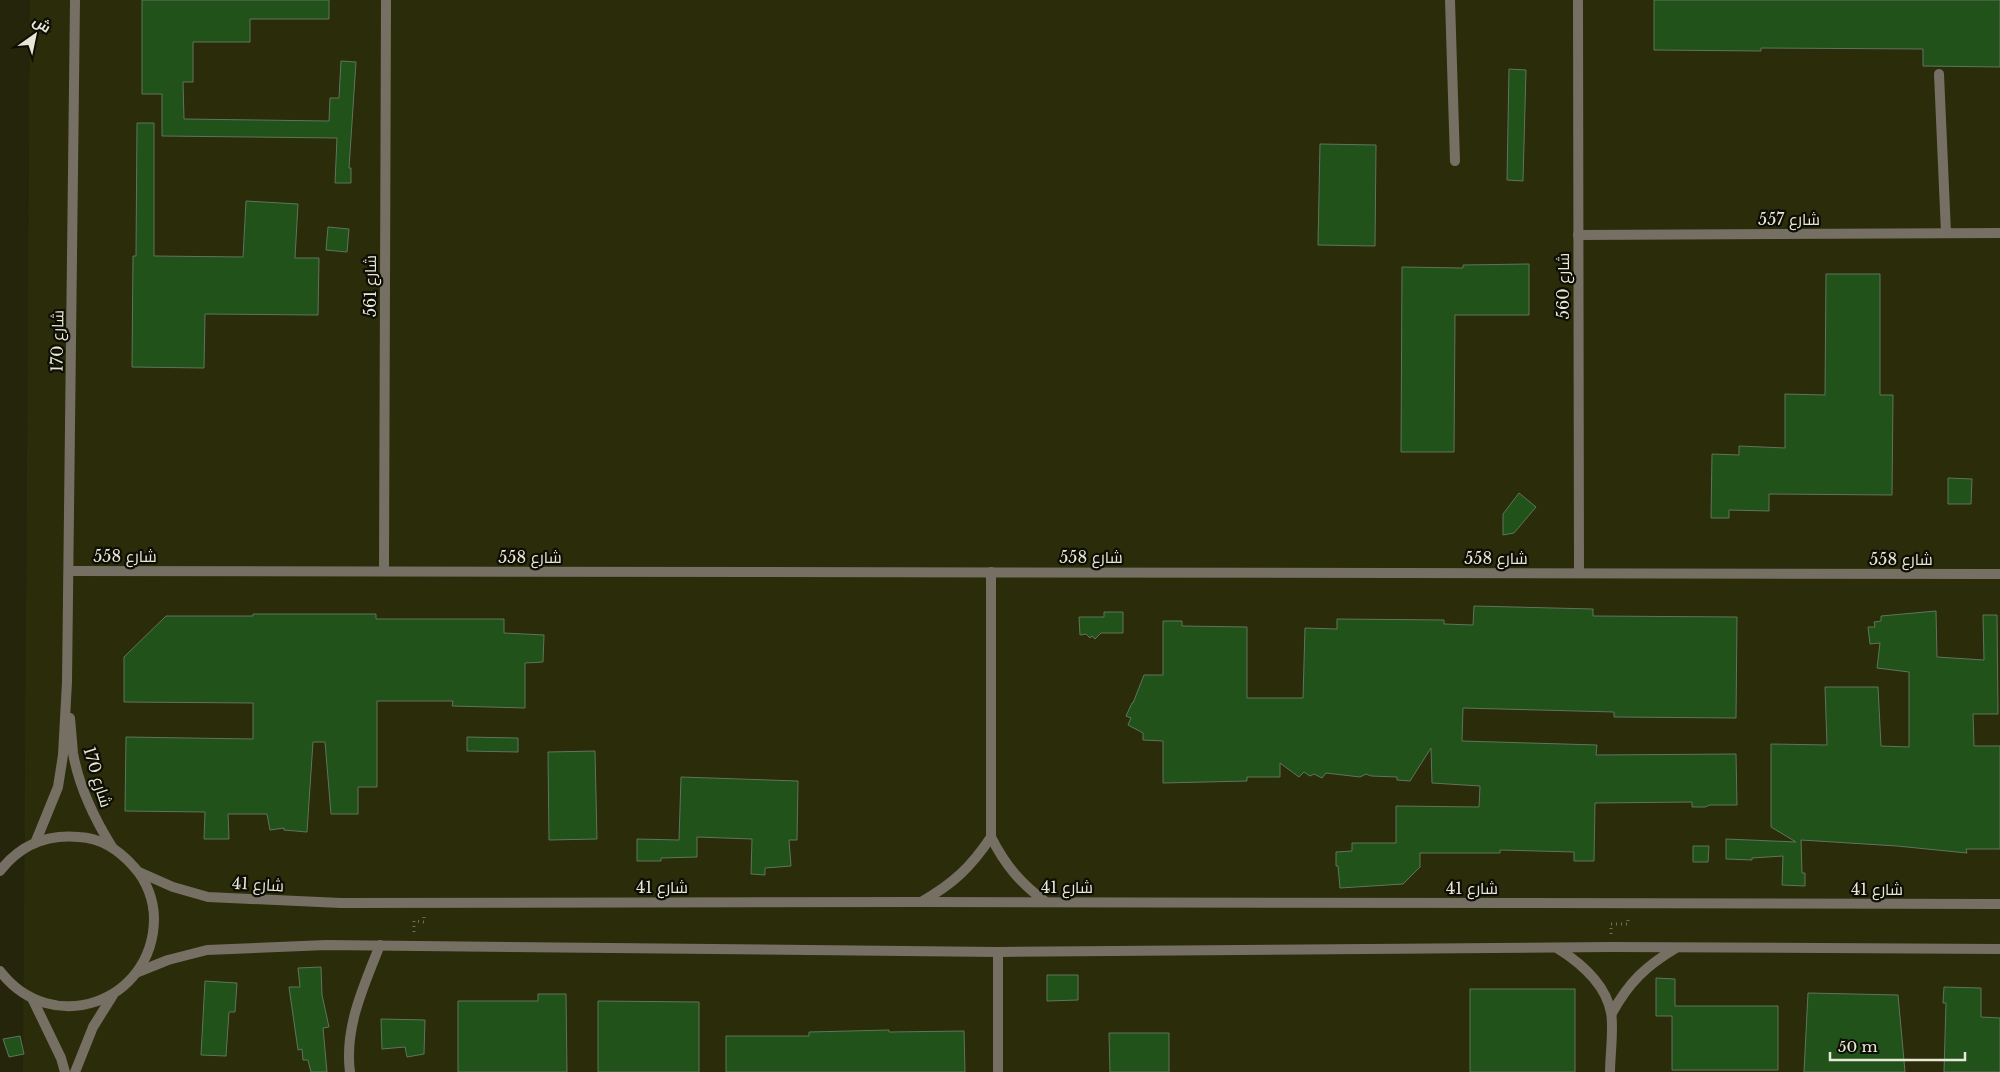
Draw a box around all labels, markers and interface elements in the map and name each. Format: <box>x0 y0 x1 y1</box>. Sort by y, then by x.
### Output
north arrow <box>10 10 60 60</box>
text: ش <box>30 12 55 37</box>
street label: شارع 557 <box>1758 209 1820 231</box>
street label: شارع 560 <box>1553 253 1575 319</box>
street label: شارع 561 <box>360 255 382 317</box>
street label: شارع 170 <box>46 310 70 372</box>
street label: شارع 558 <box>93 546 157 568</box>
street label: شارع 558 <box>498 547 562 569</box>
street label: شارع 558 <box>1059 547 1123 569</box>
street label: شارع 558 <box>1464 548 1528 570</box>
street label: شارع 558 <box>1869 549 1933 571</box>
street label: شارع 170 <box>77 744 117 810</box>
street label: شارع 41 <box>231 873 285 897</box>
street label: شارع 41 <box>636 877 688 899</box>
street label: شارع 41 <box>1041 877 1093 899</box>
street label: شارع 41 <box>1446 878 1498 900</box>
street label: شارع 41 <box>1851 879 1903 901</box>
scale bar <box>1830 1030 1965 1062</box>
text: 50 m <box>1838 1037 1878 1056</box>

